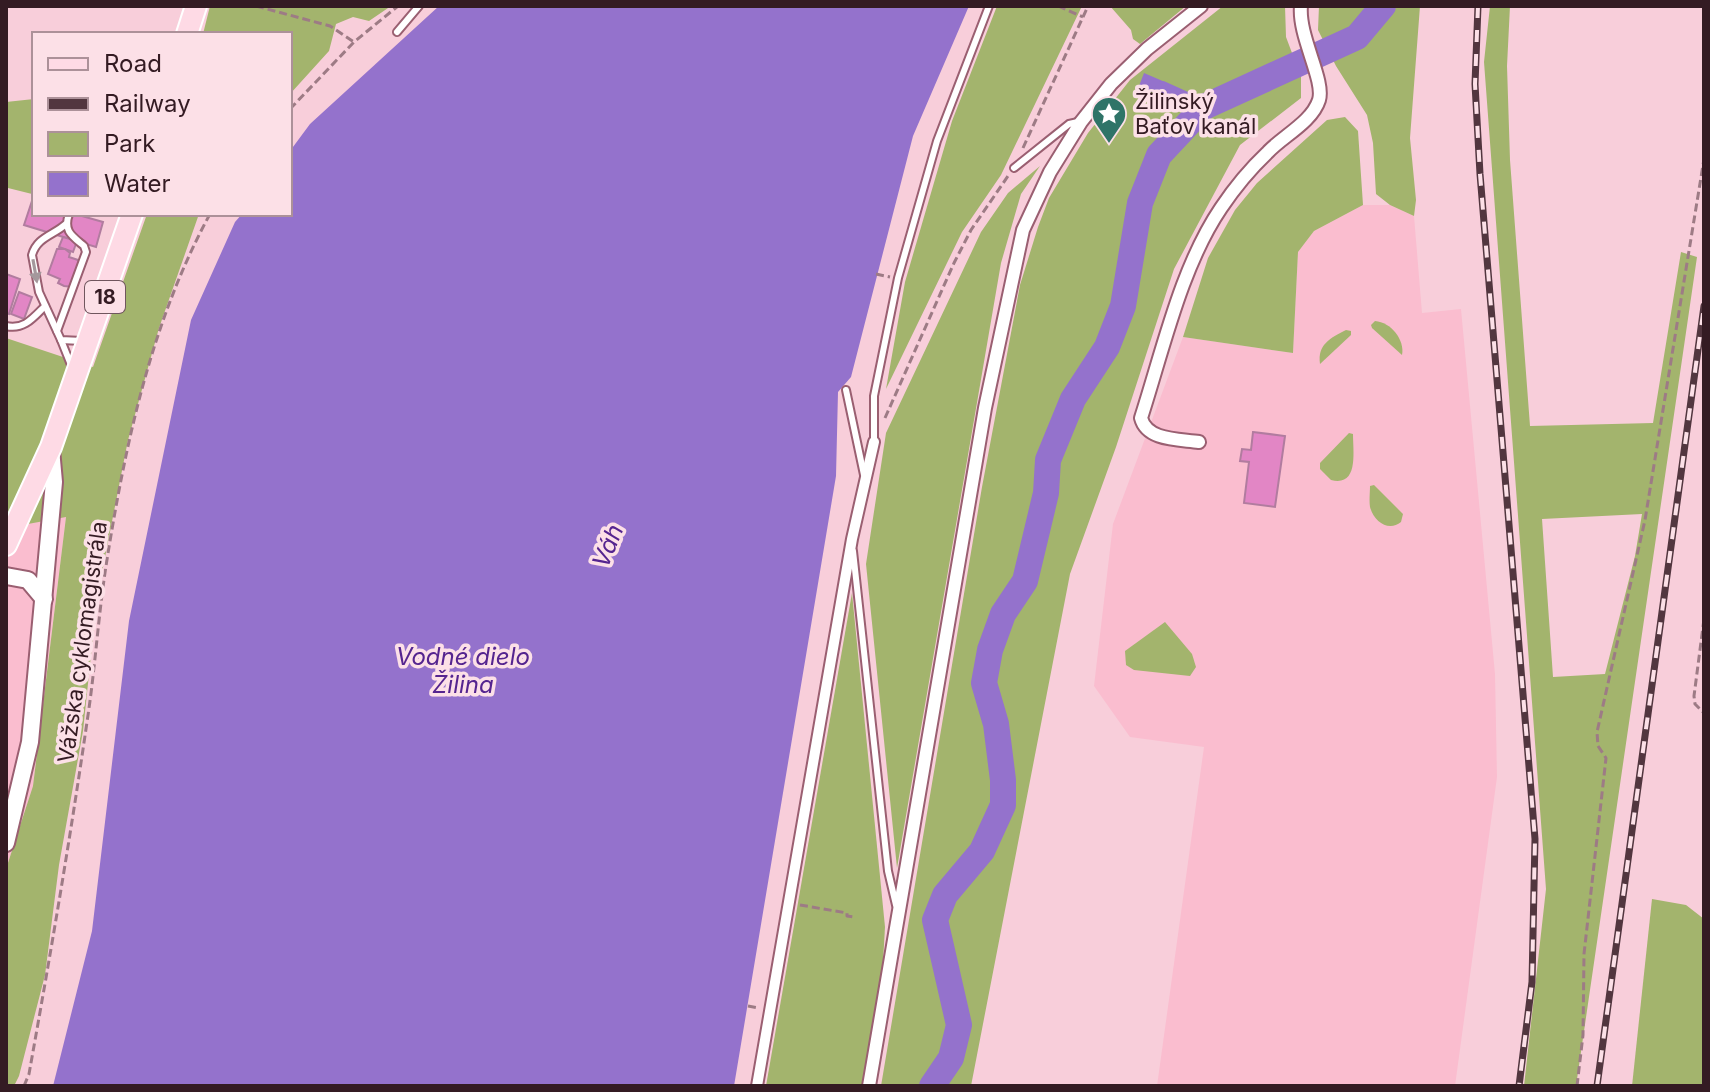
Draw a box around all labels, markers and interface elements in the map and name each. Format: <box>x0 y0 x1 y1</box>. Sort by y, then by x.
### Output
legend <box>32 32 292 216</box>
text: Road <box>104 49 162 78</box>
place label: Žilinský Baťov kanál <box>1135 88 1256 139</box>
text: Railway <box>104 89 191 118</box>
place icon: Žilinský Baťov kanál <box>1090 95 1128 145</box>
text: Park <box>104 129 155 158</box>
text: Water <box>104 169 171 198</box>
one-way arrow <box>30 259 42 284</box>
road number: 18 <box>85 281 125 313</box>
street label: Vážska cyklomagistrála <box>52 520 112 764</box>
water label: Váh <box>586 520 629 572</box>
water label: Vodné dielo Žilina <box>396 642 530 699</box>

